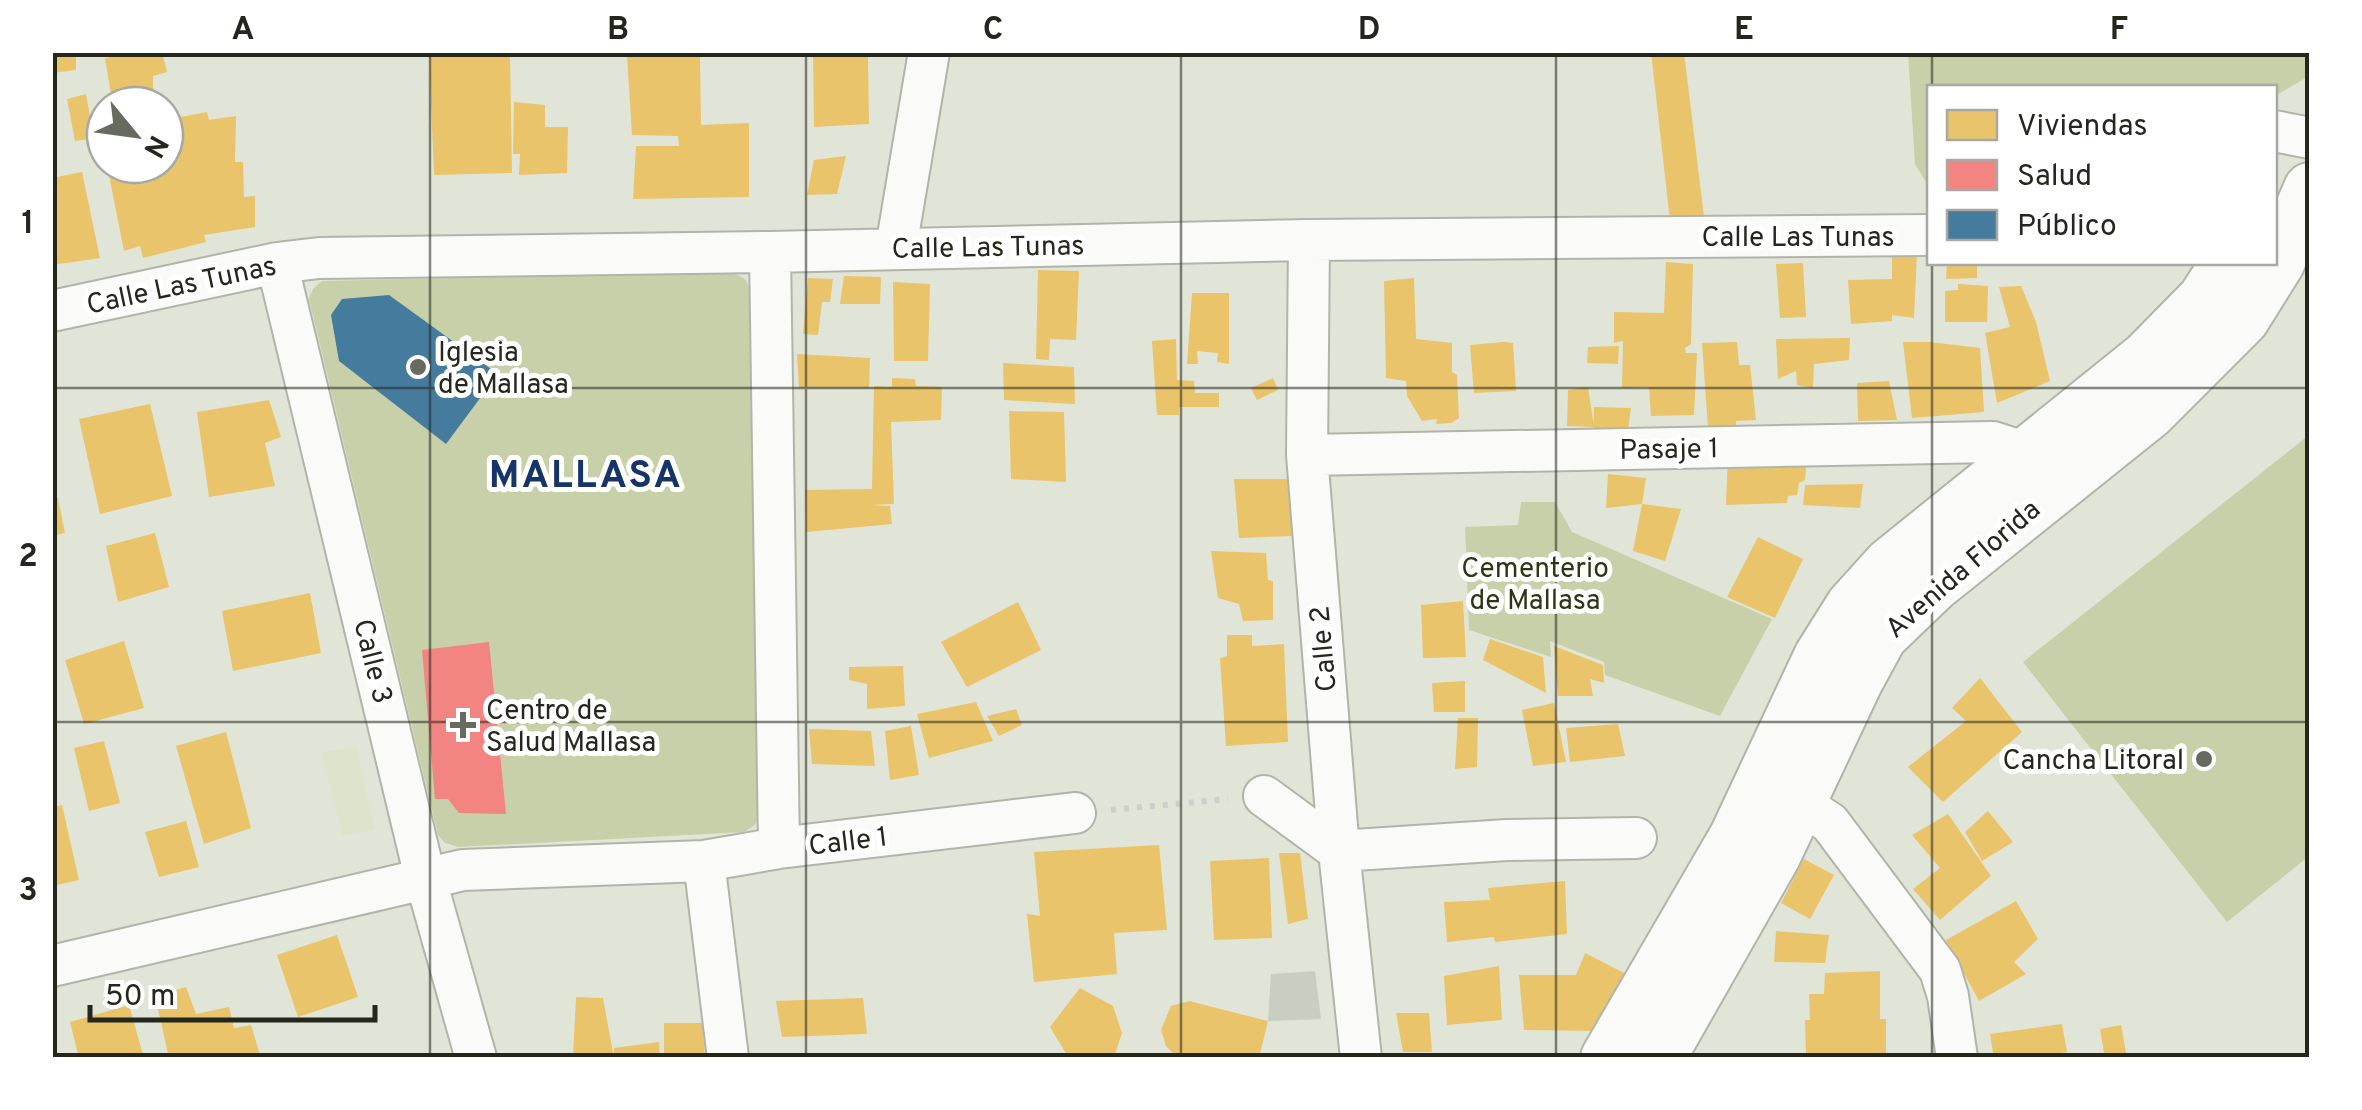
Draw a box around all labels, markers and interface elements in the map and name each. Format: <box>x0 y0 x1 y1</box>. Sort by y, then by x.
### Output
text: A <box>232 11 254 51</box>
text: B <box>607 11 629 51</box>
text: C <box>983 11 1003 51</box>
text: D <box>1358 11 1380 51</box>
text: E <box>1734 11 1754 51</box>
text: F <box>2110 11 2128 51</box>
north arrow <box>85 85 185 185</box>
legend <box>1927 85 2277 265</box>
text: Viviendas <box>2017 109 2148 146</box>
text: N <box>134 128 175 163</box>
text: Salud <box>2017 159 2092 196</box>
text: 1 <box>22 205 34 245</box>
text: Público <box>2017 209 2117 246</box>
street label: Calle Las Tunas <box>1701 221 1895 257</box>
street label: Calle Las Tunas <box>891 229 1085 269</box>
street label: Calle Las Tunas <box>83 249 280 325</box>
place label: Iglesia de Mallasa <box>438 336 569 404</box>
marker: Iglesia de Mallasa <box>407 356 429 378</box>
street label: Pasaje 1 <box>1619 432 1719 470</box>
district label: MALLASA <box>489 453 683 502</box>
street label: Avenida Florida <box>1879 493 2049 647</box>
text: 2 <box>18 538 38 578</box>
park label: Cementerio de Mallasa <box>1461 552 1609 620</box>
street label: Calle 2 <box>1303 604 1347 693</box>
street label: Calle 3 <box>343 616 399 708</box>
place label: Centro de Salud Mallasa <box>486 694 656 762</box>
marker: Centro de Salud Mallasa <box>450 712 476 738</box>
place label: Cancha Litoral <box>2002 744 2184 780</box>
marker: Cancha Litoral <box>2193 748 2215 770</box>
street label: Calle 1 <box>807 820 890 866</box>
text: 3 <box>18 872 38 912</box>
scale bar <box>90 960 375 1022</box>
text: 50 m <box>105 979 175 1016</box>

